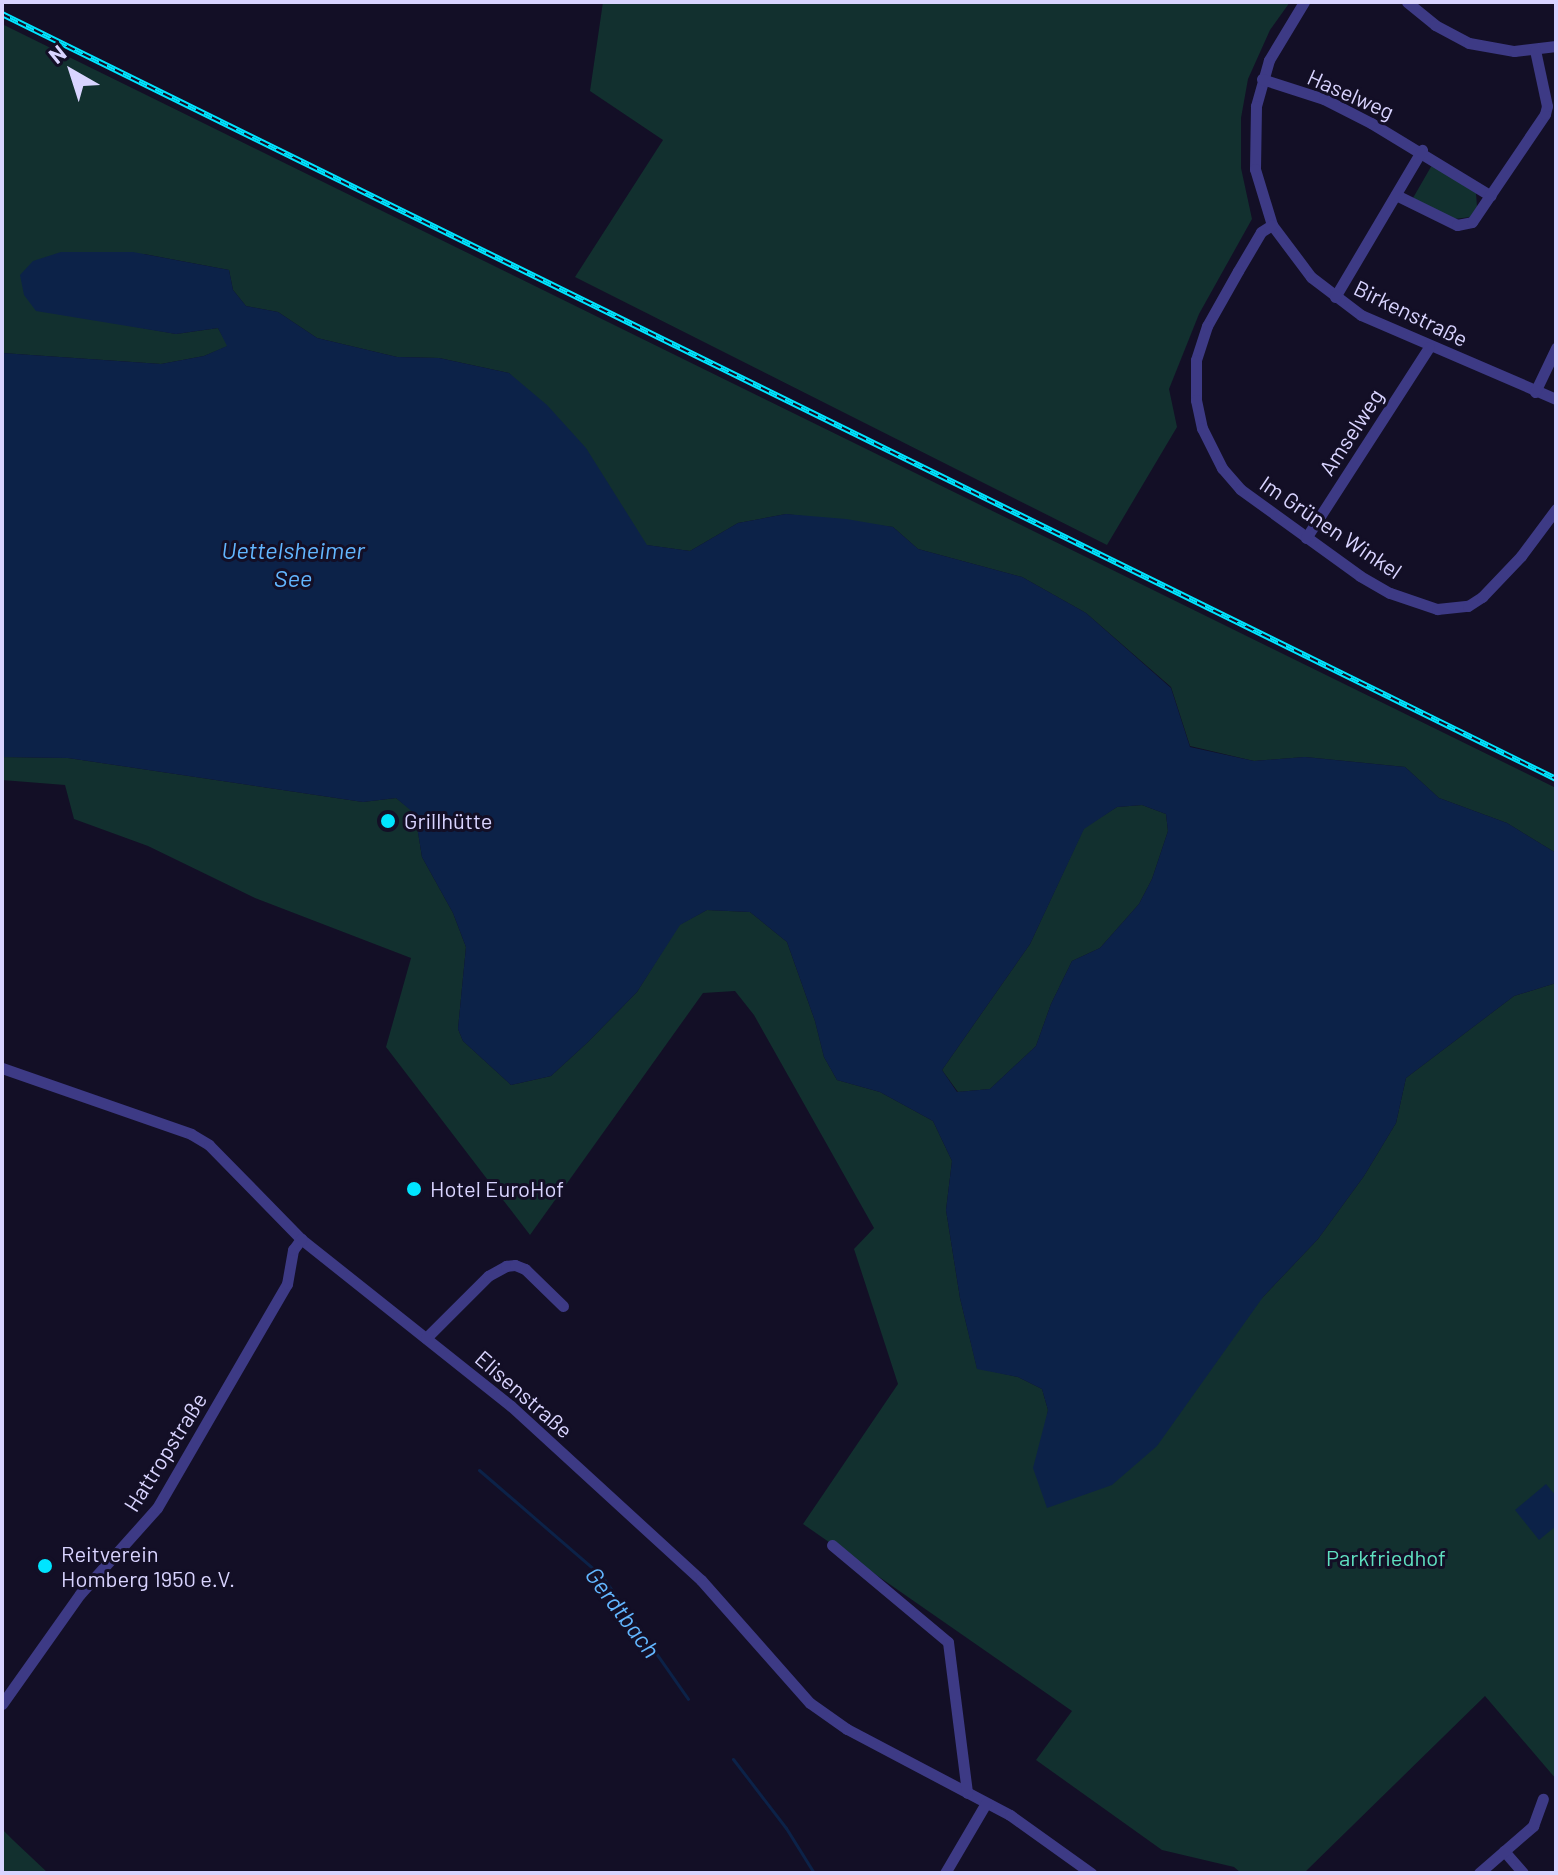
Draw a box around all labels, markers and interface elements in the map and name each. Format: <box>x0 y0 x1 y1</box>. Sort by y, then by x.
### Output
north arrow <box>32 32 112 112</box>
text: N <box>43 39 71 68</box>
street label: Haselweg <box>1304 63 1398 125</box>
street label: Birkenstraße <box>1350 274 1472 352</box>
street label: Amselweg <box>1313 384 1389 480</box>
street label: Im Grünen Winkel <box>1255 470 1407 584</box>
water label: Uettelsheimer See <box>221 536 365 592</box>
place label: Grillhütte <box>404 808 492 834</box>
marker: Grillhütte <box>379 812 397 830</box>
place label: Hotel EuroHof <box>430 1176 564 1202</box>
marker: Hotel EuroHof <box>405 1180 423 1198</box>
street label: Elisenstraße <box>470 1345 578 1443</box>
street label: Hattropstraße <box>118 1388 212 1516</box>
place label: Reitverein Homberg 1950 e.V. <box>61 1540 235 1592</box>
park label: Parkfriedhof <box>1326 1545 1446 1571</box>
marker: Reitverein Homberg 1950 e.V. <box>36 1557 54 1575</box>
water label: Gerdtbach <box>580 1561 666 1663</box>

